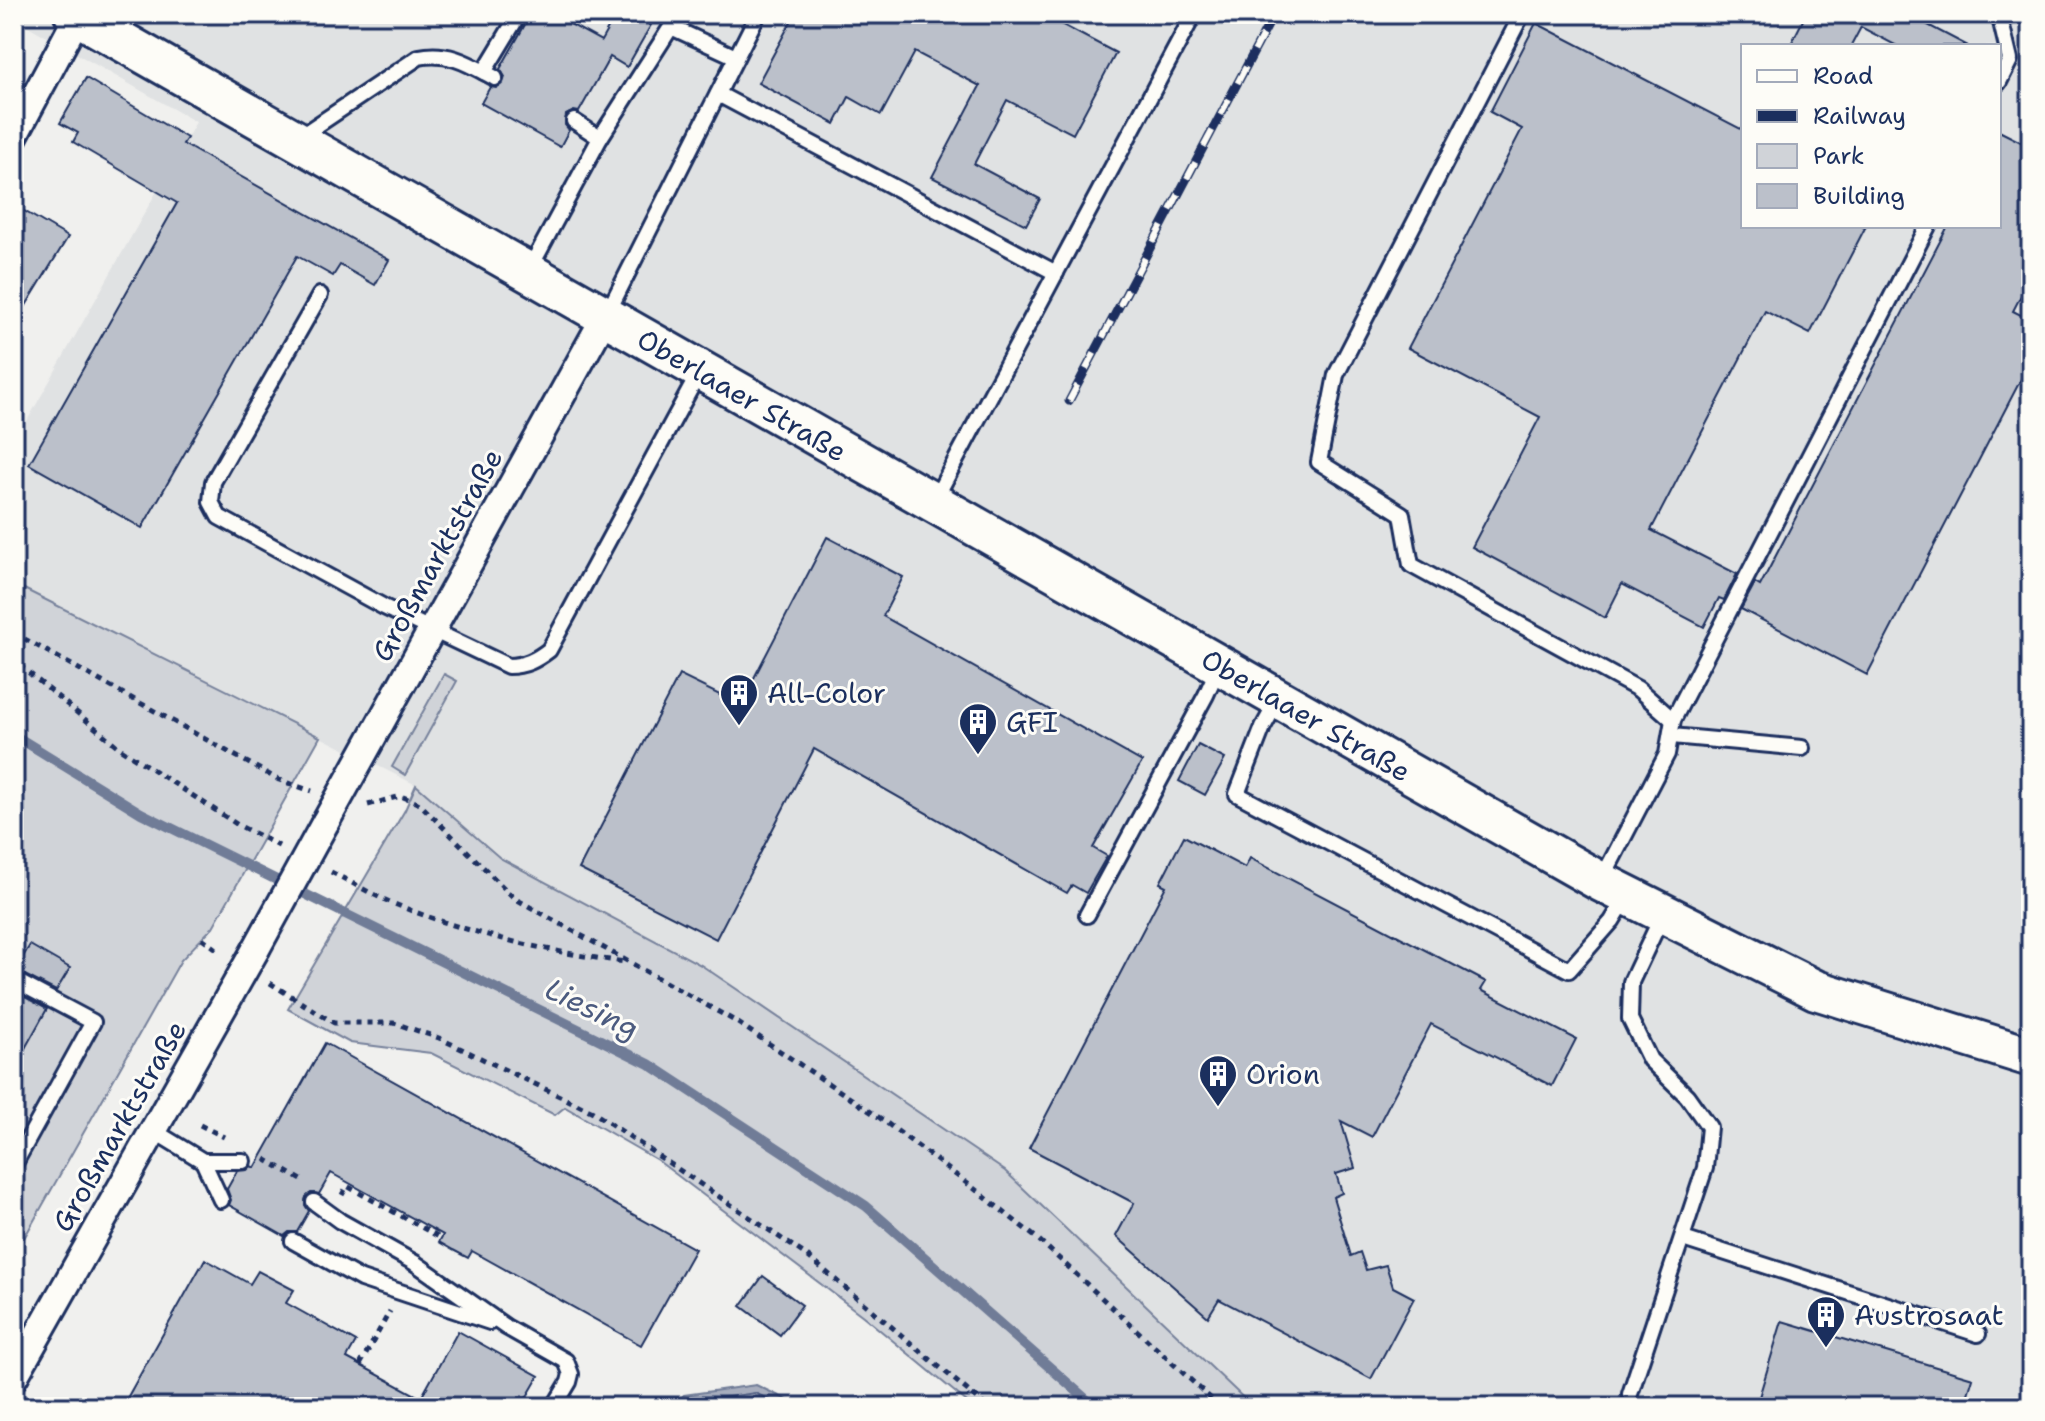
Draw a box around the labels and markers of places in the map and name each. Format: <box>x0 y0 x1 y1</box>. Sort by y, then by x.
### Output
building icon: All-Color <box>718 672 760 727</box>
place label: All-Color <box>767 674 886 712</box>
building icon: GFI <box>957 701 999 756</box>
place label: GFI <box>1006 703 1058 741</box>
building icon: Orion <box>1197 1053 1239 1108</box>
place label: Orion <box>1246 1055 1320 1093</box>
building icon: Austrosaat <box>1805 1294 1847 1349</box>
place label: Austrosaat <box>1854 1296 2004 1334</box>

